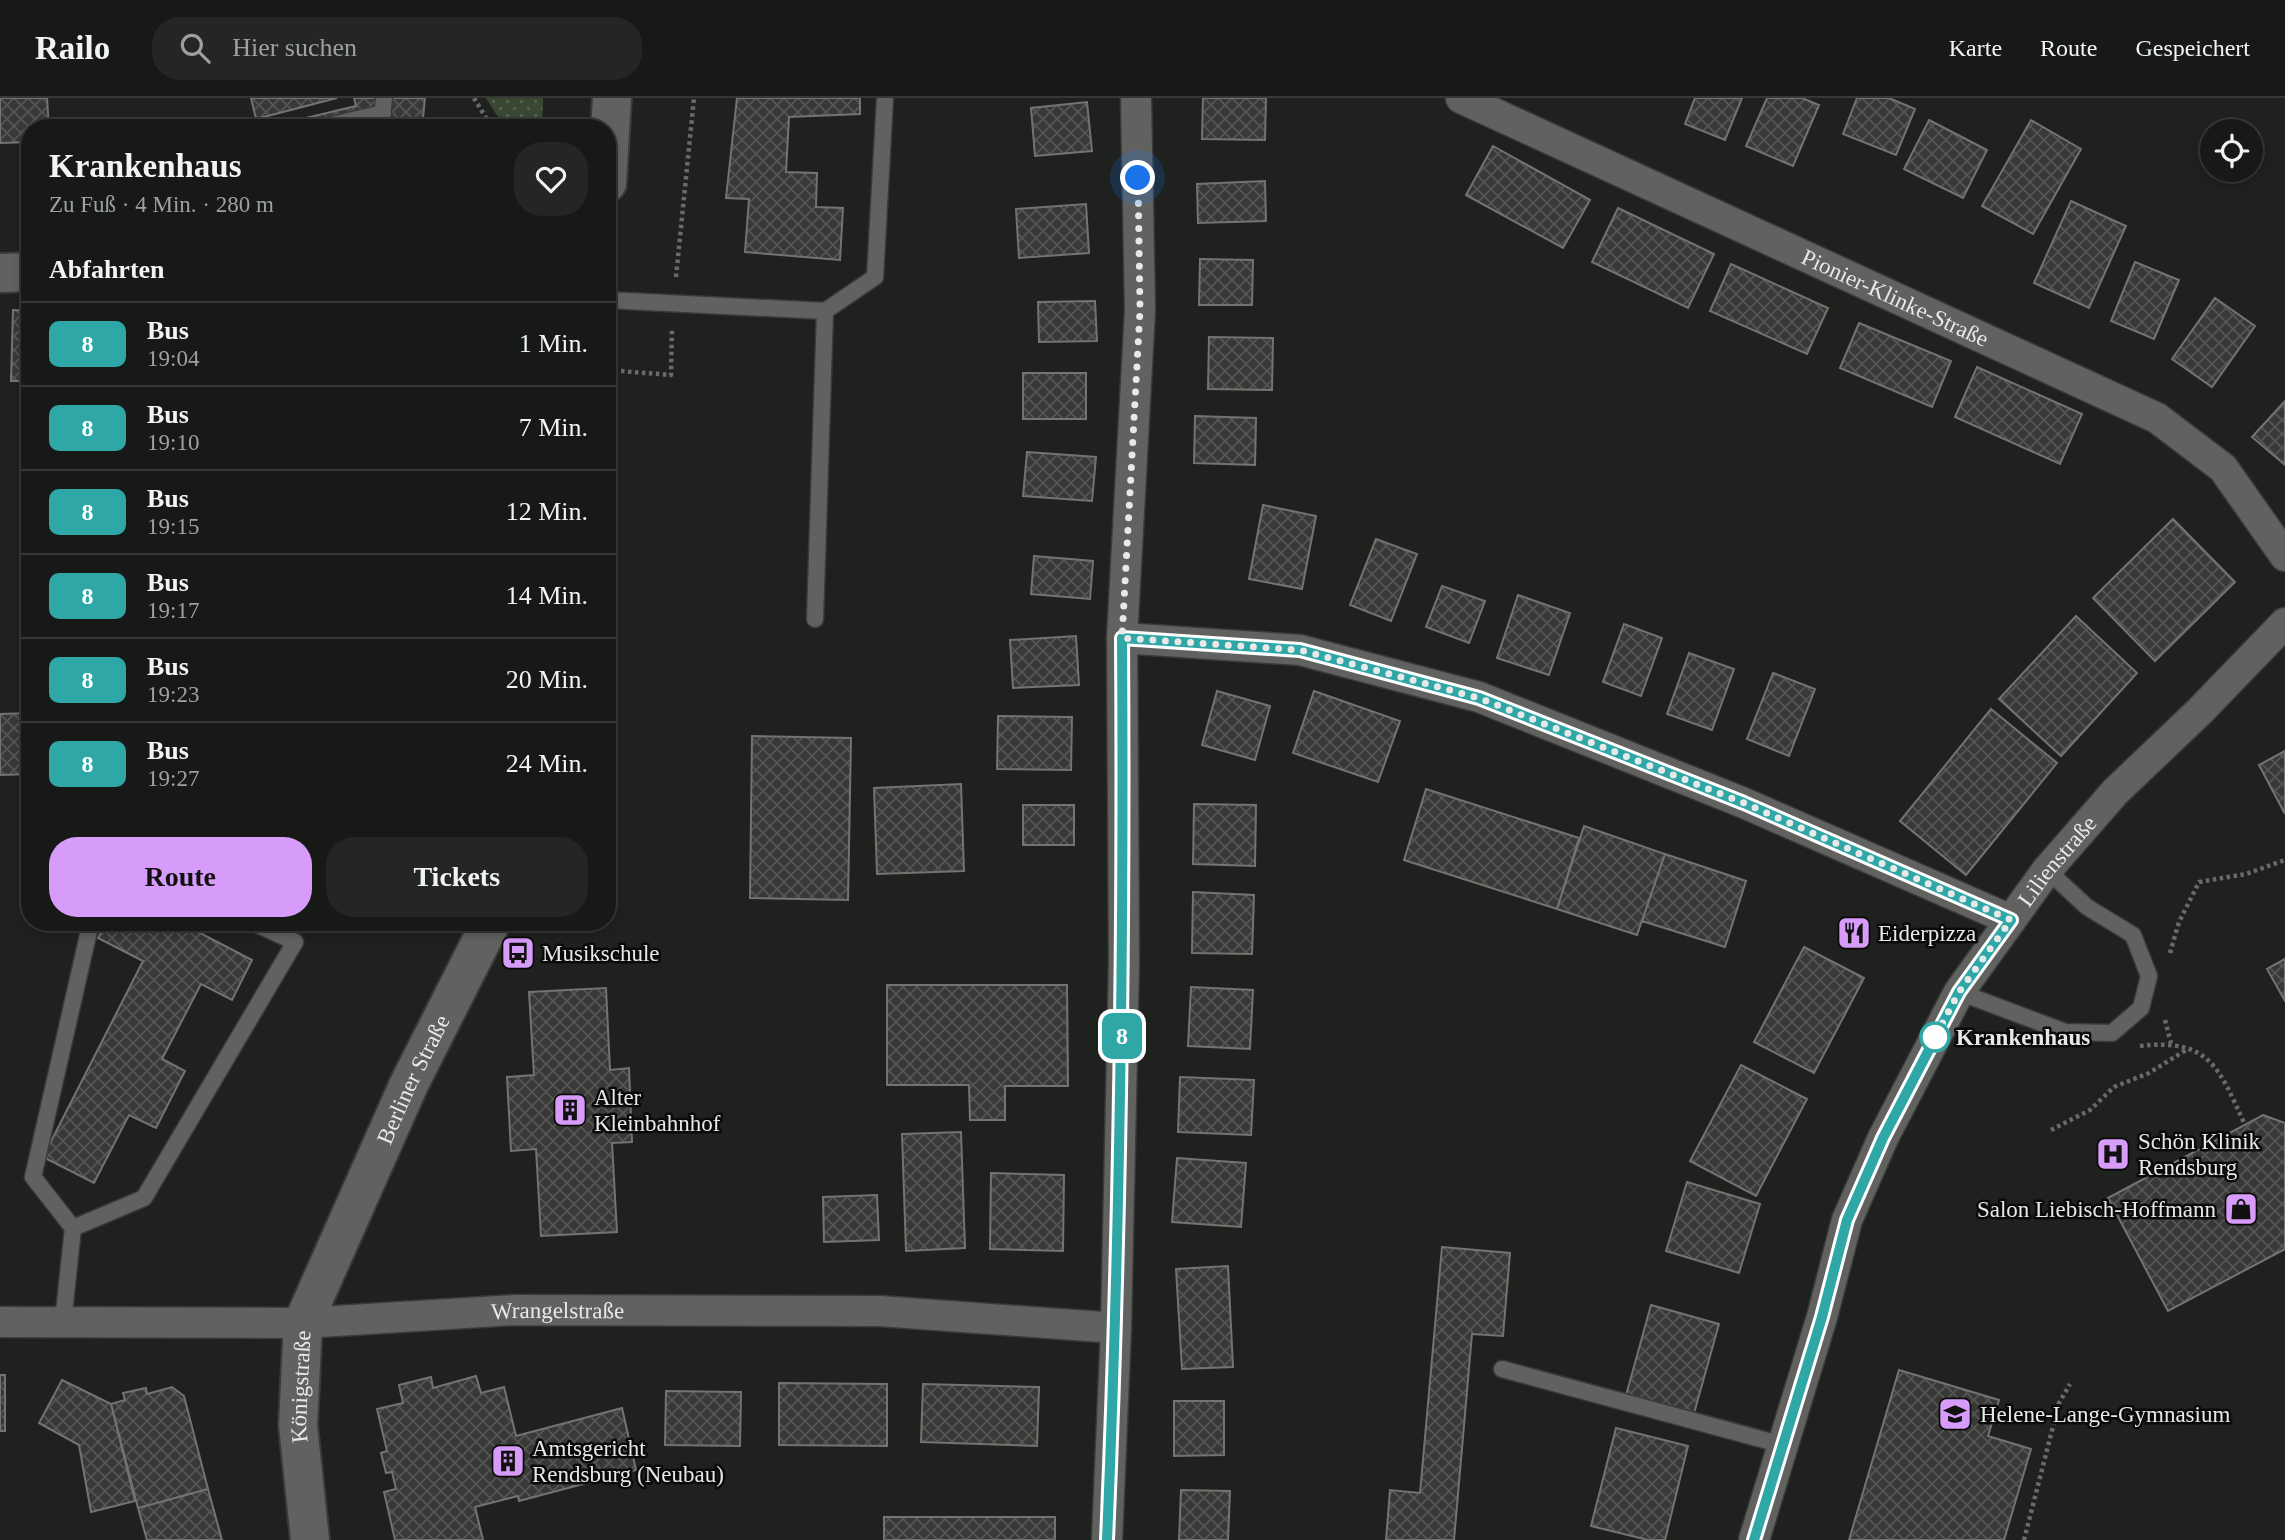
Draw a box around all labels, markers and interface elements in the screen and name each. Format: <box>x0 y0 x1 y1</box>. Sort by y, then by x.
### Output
search box <box>152 17 642 80</box>
icon: search <box>176 29 214 67</box>
text: Railo <box>35 30 110 66</box>
text: Hier suchen <box>232 33 357 62</box>
text: Karte <box>1949 35 2002 61</box>
text: Route <box>2040 35 2097 61</box>
text: Gespeichert <box>2135 35 2250 61</box>
map controls <box>2200 119 2263 182</box>
button: locate <box>2200 119 2263 182</box>
button: heart <box>514 142 588 216</box>
text: Krankenhaus <box>49 148 242 184</box>
your location <box>1120 160 1155 195</box>
text: Zu Fuß · 4 Min. · 280 m <box>49 192 274 217</box>
street label: Pionier-Klinke-Straße <box>1798 244 1992 352</box>
text: Abfahrten <box>49 255 165 284</box>
text: Bus <box>147 316 189 345</box>
text: 1 Min. <box>519 329 588 358</box>
text: 8 <box>82 331 94 357</box>
text: 19:04 <box>147 346 199 371</box>
text: Bus <box>147 400 189 429</box>
text: 7 Min. <box>519 413 588 442</box>
text: 8 <box>82 415 94 441</box>
text: 19:10 <box>147 430 199 455</box>
text: Bus <box>147 484 189 513</box>
text: 12 Min. <box>506 497 588 526</box>
text: 8 <box>82 499 94 525</box>
text: 19:15 <box>147 514 199 539</box>
text: Bus <box>147 568 189 597</box>
text: 14 Min. <box>506 581 588 610</box>
text: 8 <box>82 583 94 609</box>
text: 19:17 <box>147 598 199 623</box>
text: Bus <box>147 652 189 681</box>
text: 20 Min. <box>506 665 588 694</box>
text: 8 <box>82 667 94 693</box>
text: 19:23 <box>147 682 199 707</box>
text: Bus <box>147 736 189 765</box>
text: 24 Min. <box>506 749 588 778</box>
text: 8 <box>82 751 94 777</box>
text: 19:27 <box>147 766 199 791</box>
street label: Lilienstraße <box>2013 811 2102 912</box>
button: Route <box>49 837 312 917</box>
button: Tickets <box>326 837 588 917</box>
restaurant icon: Eiderpizza <box>1835 914 1873 952</box>
place label: Eiderpizza <box>1878 921 1976 946</box>
bus stop icon: Musikschule <box>499 934 537 972</box>
place label: Musikschule <box>542 941 660 966</box>
street label: Berliner Straße <box>372 1011 455 1148</box>
line badge: 8 <box>1099 1013 1145 1059</box>
marker: Krankenhaus <box>1920 1022 1950 1052</box>
text: 8 <box>1116 1023 1128 1049</box>
place label: Krankenhaus <box>1956 1025 2090 1050</box>
place label: Alter Kleinbahnhof <box>594 1085 721 1136</box>
building icon: Alter Kleinbahnhof <box>551 1091 589 1129</box>
place label: Schön Klinik Rendsburg <box>2138 1129 2261 1180</box>
hospital icon: Schön Klinik Rendsburg <box>2094 1135 2132 1173</box>
shop icon: Salon Liebisch-Hoffmann <box>2222 1190 2260 1228</box>
place label: Salon Liebisch-Hoffmann <box>1977 1197 2216 1222</box>
street label: Wrangelstraße <box>490 1298 624 1324</box>
street label: Königstraße <box>286 1330 316 1444</box>
school or university icon: Helene-Lange-Gymnasium <box>1936 1395 1974 1433</box>
place label: Helene-Lange-Gymnasium <box>1980 1402 2230 1427</box>
place label: Amtsgericht Rendsburg (Neubau) <box>532 1436 724 1487</box>
building icon: Amtsgericht Rendsburg (Neubau) <box>489 1442 527 1480</box>

